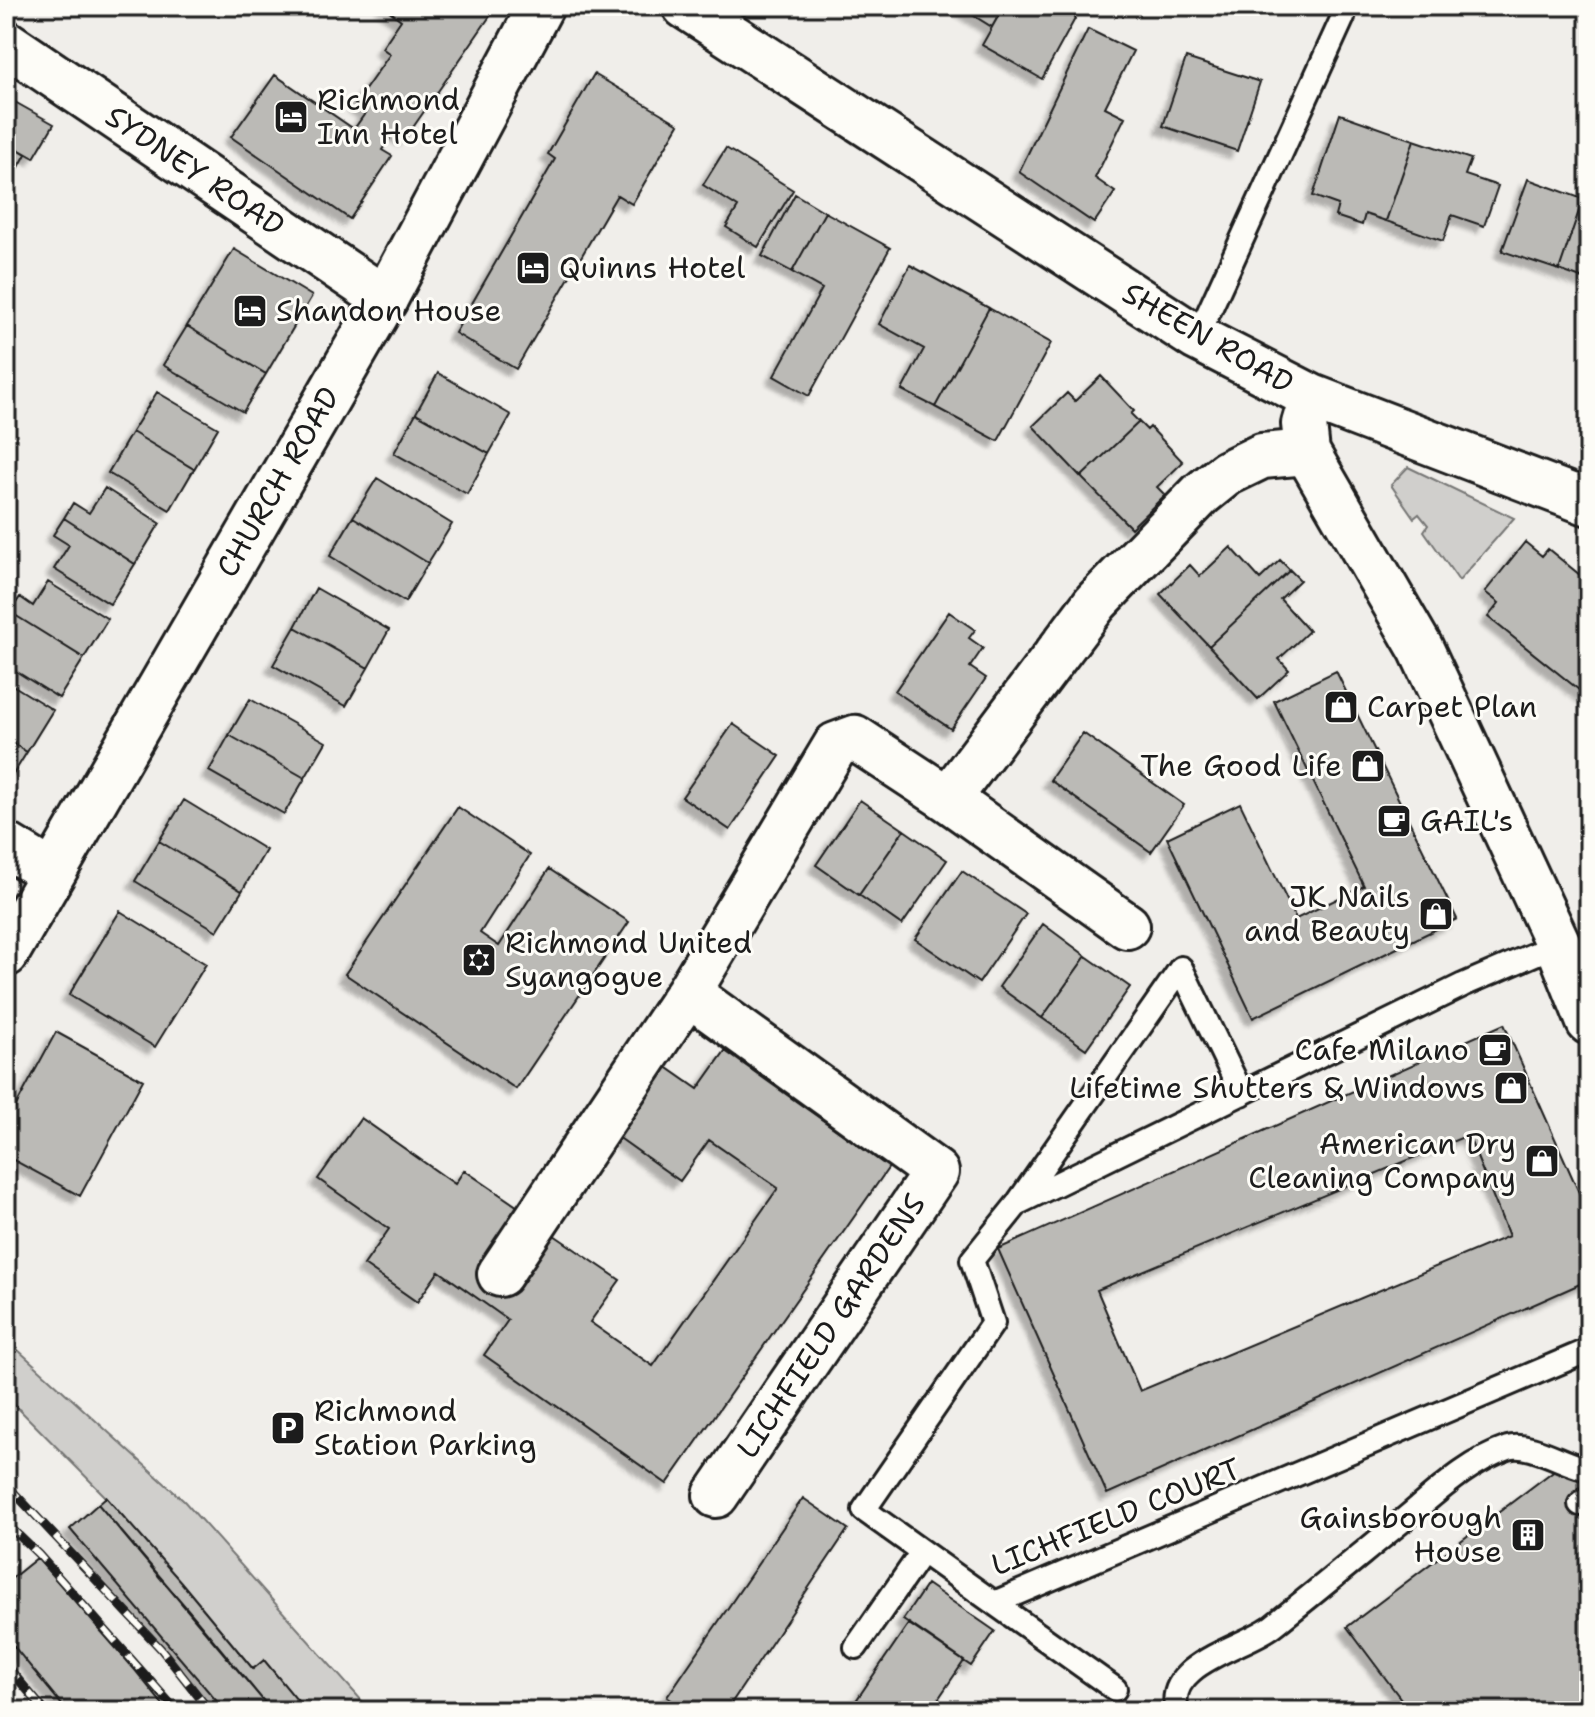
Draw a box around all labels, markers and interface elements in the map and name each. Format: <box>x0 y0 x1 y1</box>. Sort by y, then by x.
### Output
place label: Richmond Inn Hotel <box>317 79 460 154</box>
street label: SYDNEY ROAD <box>98 95 293 246</box>
hotel icon: Richmond Inn Hotel <box>272 98 310 136</box>
place label: Quinns Hotel <box>559 247 745 288</box>
hotel icon: Quinns Hotel <box>514 249 552 287</box>
street label: SHEEN ROAD <box>1115 272 1301 403</box>
place label: Shandon House <box>276 290 501 331</box>
hotel icon: Shandon House <box>231 292 269 330</box>
street label: CHURCH ROAD <box>206 379 349 585</box>
place label: Carpet Plan <box>1367 686 1537 727</box>
shop icon: Carpet Plan <box>1322 688 1360 726</box>
place label: The Good Life <box>1140 745 1342 786</box>
shop icon: The Good Life <box>1349 747 1387 785</box>
place label: GAIL's <box>1420 800 1513 841</box>
cafe icon: GAIL's <box>1375 802 1413 840</box>
place label: JK Nails and Beauty <box>1244 876 1410 951</box>
shop icon: JK Nails and Beauty <box>1417 895 1455 933</box>
place label: Richmond United Syangogue <box>505 922 752 997</box>
synagogue icon: Richmond United Syangogue <box>460 941 498 979</box>
place label: Cafe Milano <box>1295 1029 1469 1070</box>
cafe icon: Cafe Milano <box>1476 1031 1514 1069</box>
place label: Lifetime Shutters & Windows <box>1069 1067 1485 1108</box>
shop icon: Lifetime Shutters & Windows <box>1492 1069 1530 1107</box>
place label: American Dry Cleaning Company <box>1248 1123 1516 1198</box>
shop icon: American Dry Cleaning Company <box>1523 1142 1561 1180</box>
street label: LICHFIELD GARDENS <box>727 1185 934 1466</box>
place label: Richmond Station Parking <box>314 1390 537 1465</box>
parking icon: Richmond Station Parking <box>269 1409 307 1447</box>
street label: LICHFIELD COURT <box>985 1448 1247 1585</box>
place label: Gainsborough House <box>1300 1497 1502 1572</box>
building icon: Gainsborough House <box>1509 1516 1547 1554</box>

